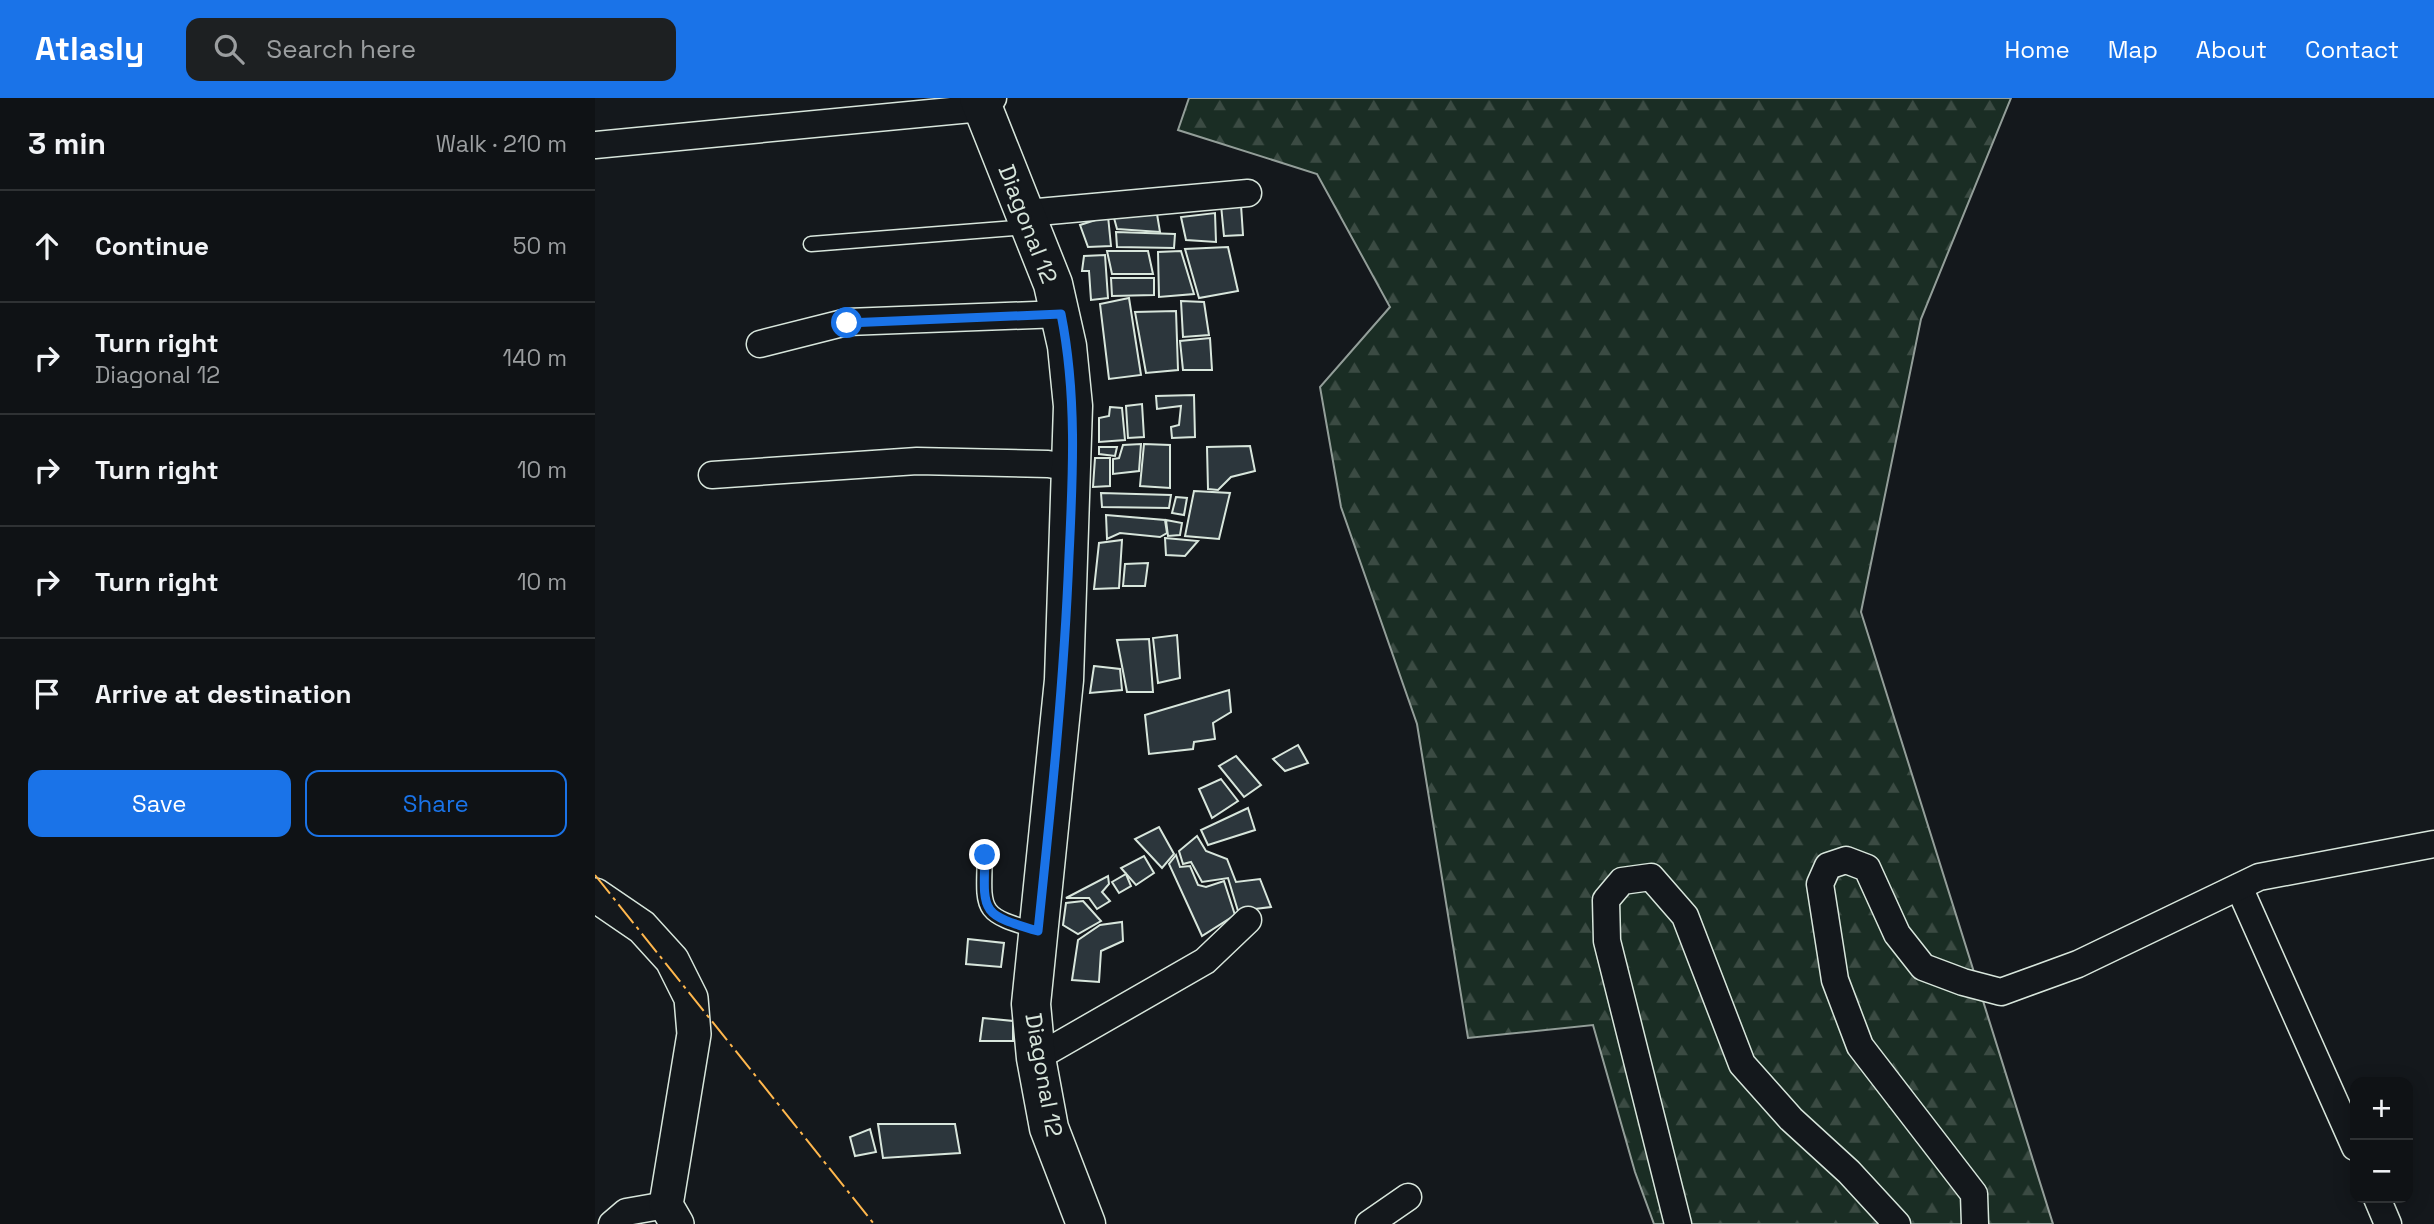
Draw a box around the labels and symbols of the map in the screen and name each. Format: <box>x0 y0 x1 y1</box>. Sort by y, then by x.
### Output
street label: Diagonal 12 <box>992 160 1064 288</box>
route start <box>831 307 862 338</box>
route end <box>969 839 1000 870</box>
street label: Diagonal 12 <box>1018 1011 1070 1139</box>

